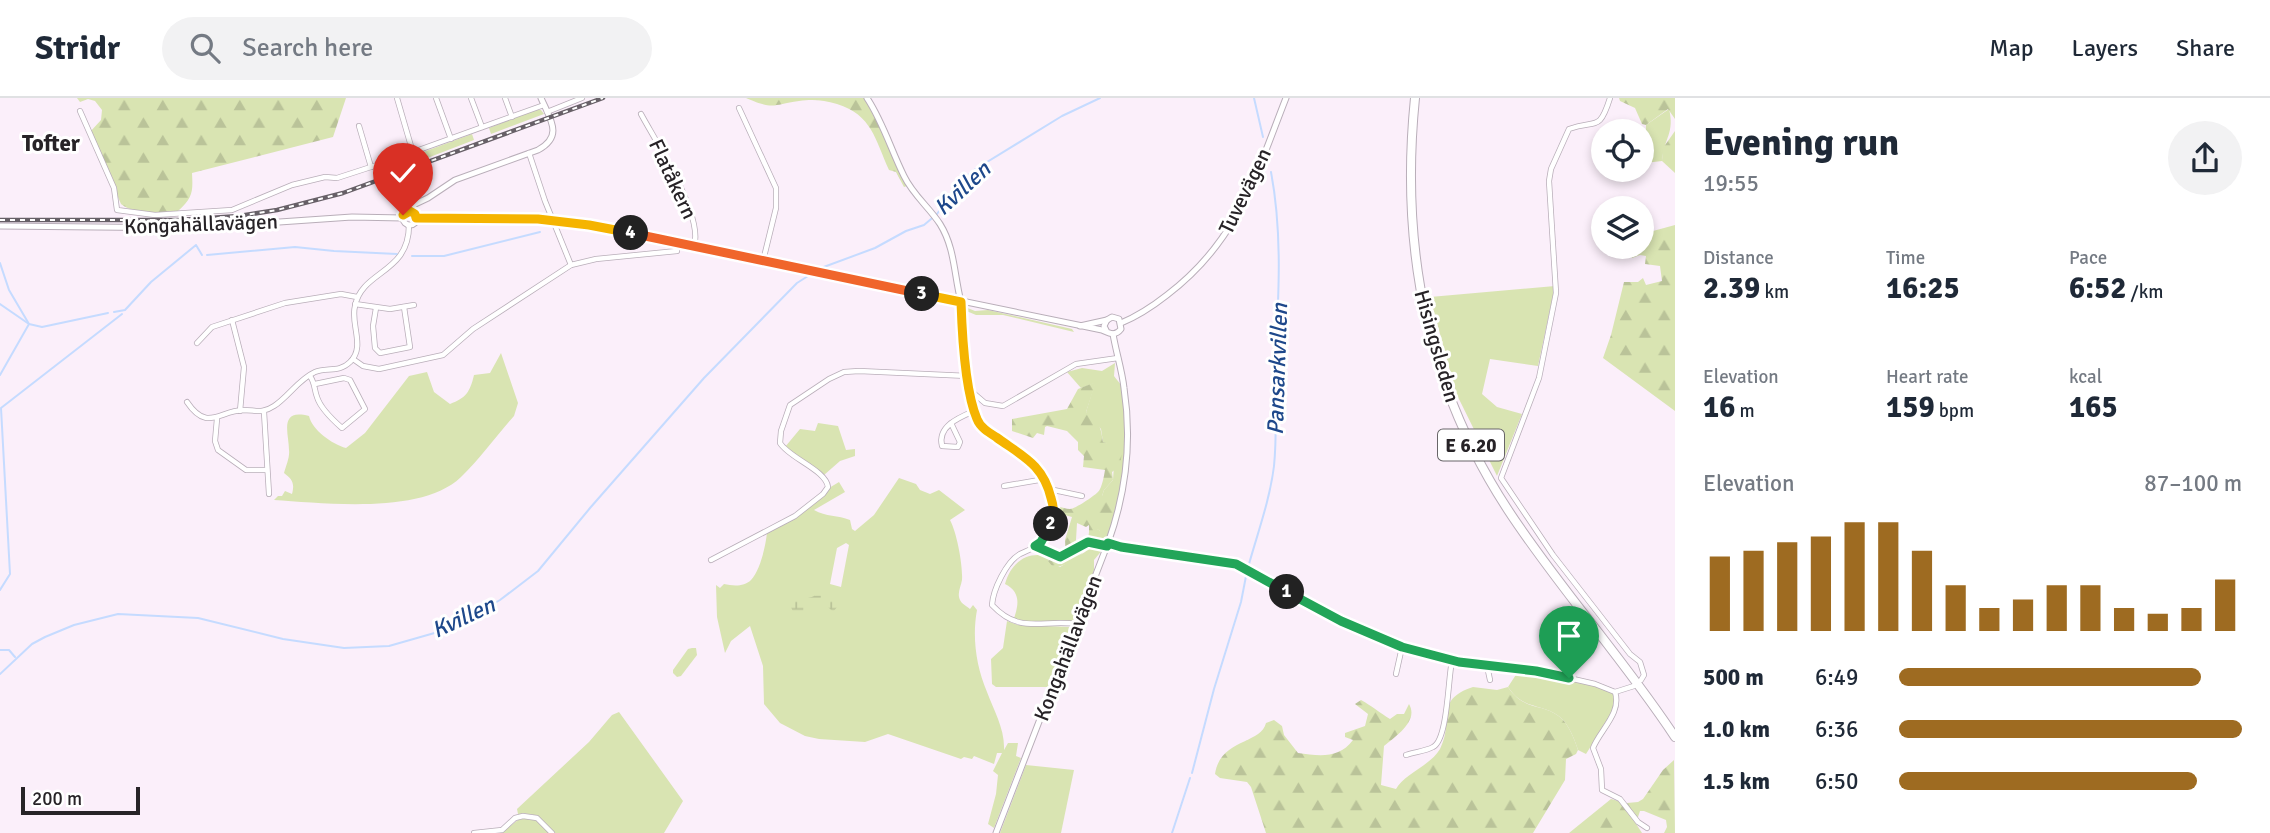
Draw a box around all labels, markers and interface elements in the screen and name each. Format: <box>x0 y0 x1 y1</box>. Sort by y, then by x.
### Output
search box <box>162 17 652 80</box>
text: Stridr <box>35 28 120 69</box>
icon: search <box>186 29 224 67</box>
text: Search here <box>242 32 373 64</box>
text: Map <box>1989 33 2034 63</box>
text: Layers <box>2072 33 2138 63</box>
text: Share <box>2176 33 2235 63</box>
map controls <box>1591 119 1654 259</box>
button: locate <box>1591 119 1654 182</box>
text: Evening run <box>1703 119 1899 166</box>
button: share <box>2168 121 2242 195</box>
district label: Tofter <box>22 129 81 158</box>
street label: Flatåkern <box>643 135 703 223</box>
pin <box>373 143 433 215</box>
street label: Tuvevägen <box>1213 144 1277 238</box>
icon: check <box>384 154 422 192</box>
water label: Kvillen <box>928 154 998 222</box>
text: 19:55 <box>1703 169 1759 198</box>
button: layers <box>1591 196 1654 259</box>
street label: Kongahällavägen <box>124 208 278 240</box>
pin: 4 <box>614 216 648 250</box>
text: 4 <box>625 220 636 244</box>
text: Distance <box>1703 246 1774 270</box>
text: Time <box>1886 246 1925 270</box>
text: Pace <box>2069 246 2107 270</box>
text: 2.39 <box>1703 270 1760 307</box>
text: 16:25 <box>1886 270 1960 307</box>
text: 6:52 <box>2069 270 2126 307</box>
pin: 3 <box>904 276 940 312</box>
text: km <box>1760 280 1789 304</box>
text: /km <box>2126 280 2163 304</box>
text: 3 <box>916 281 927 305</box>
street label: Hisingsleden <box>1409 287 1465 405</box>
water label: Pansarkvillen <box>1261 301 1294 435</box>
text: Elevation <box>1703 365 1779 389</box>
text: Heart rate <box>1886 365 1968 389</box>
text: kcal <box>2069 365 2102 389</box>
text: 16 <box>1703 389 1735 426</box>
text: 159 <box>1886 389 1935 426</box>
text: 165 <box>2069 389 2118 426</box>
text: m <box>1735 399 1755 423</box>
text: bpm <box>1935 399 1974 423</box>
road number: E 6.20 <box>1438 430 1504 460</box>
text: Elevation <box>1703 469 1795 498</box>
text: 87–100 m <box>2144 469 2242 498</box>
pin: 2 <box>1034 506 1068 542</box>
text: 2 <box>1045 511 1056 535</box>
street label: Kongahällavägen <box>1028 571 1108 725</box>
pin: 1 <box>1270 574 1304 610</box>
text: 1 <box>1281 579 1292 603</box>
water label: Kvillen <box>427 590 501 645</box>
pin <box>1539 606 1599 678</box>
icon: arrive <box>1550 617 1588 655</box>
text: 500 m <box>1703 663 1764 692</box>
text: 6:49 <box>1815 663 1858 692</box>
text: 1.0 km <box>1703 715 1770 744</box>
text: 6:36 <box>1815 715 1858 744</box>
text: 1.5 km <box>1703 767 1770 796</box>
text: 6:50 <box>1815 767 1858 796</box>
scale bar <box>21 784 140 816</box>
text: 200 m <box>32 787 82 811</box>

